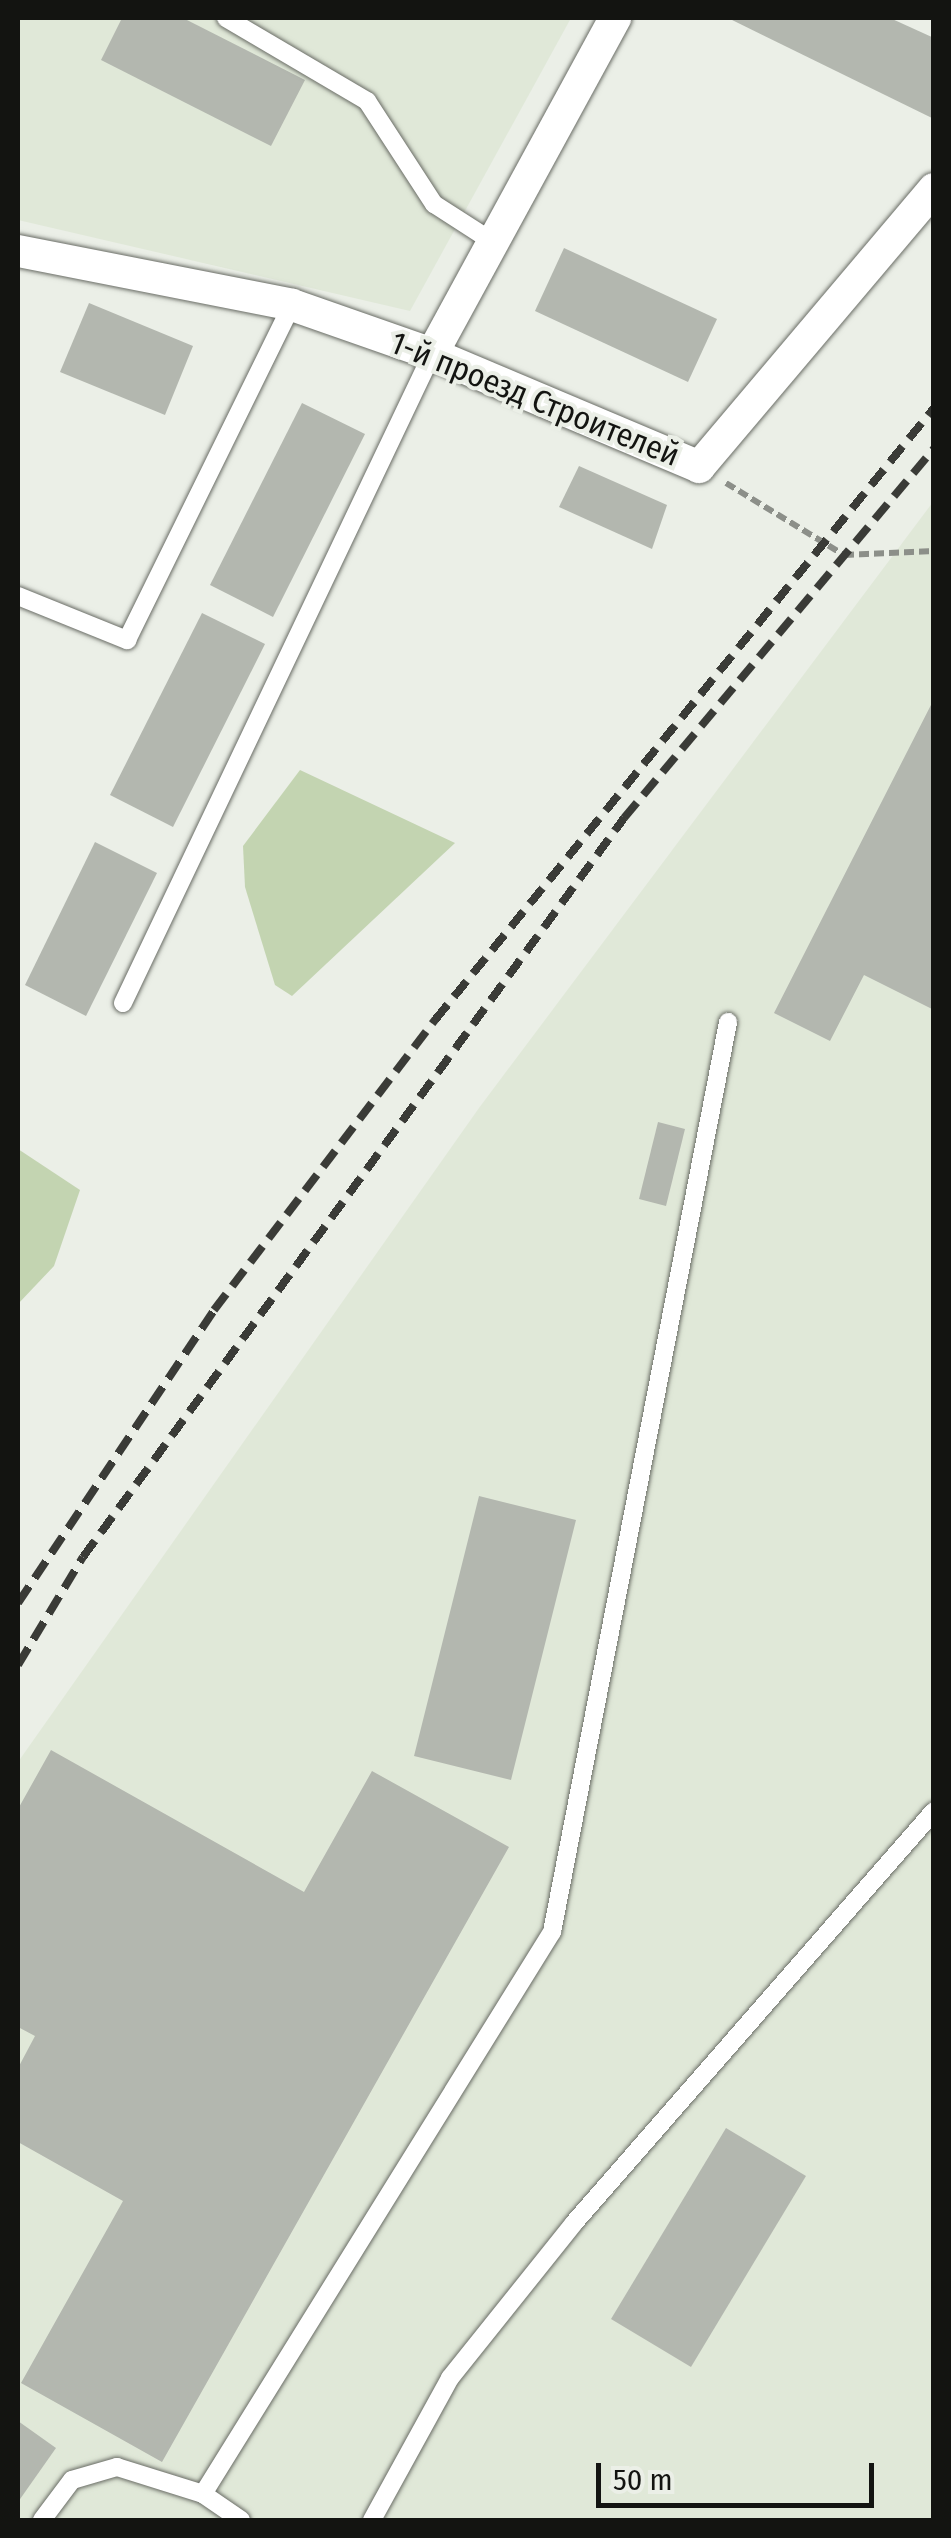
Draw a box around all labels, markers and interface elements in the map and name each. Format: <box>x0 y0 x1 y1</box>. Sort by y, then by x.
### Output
street label: 1-й проезд Строителей <box>385 323 685 475</box>
scale bar <box>601 2443 878 2505</box>
text: 50 m <box>613 2462 673 2498</box>

